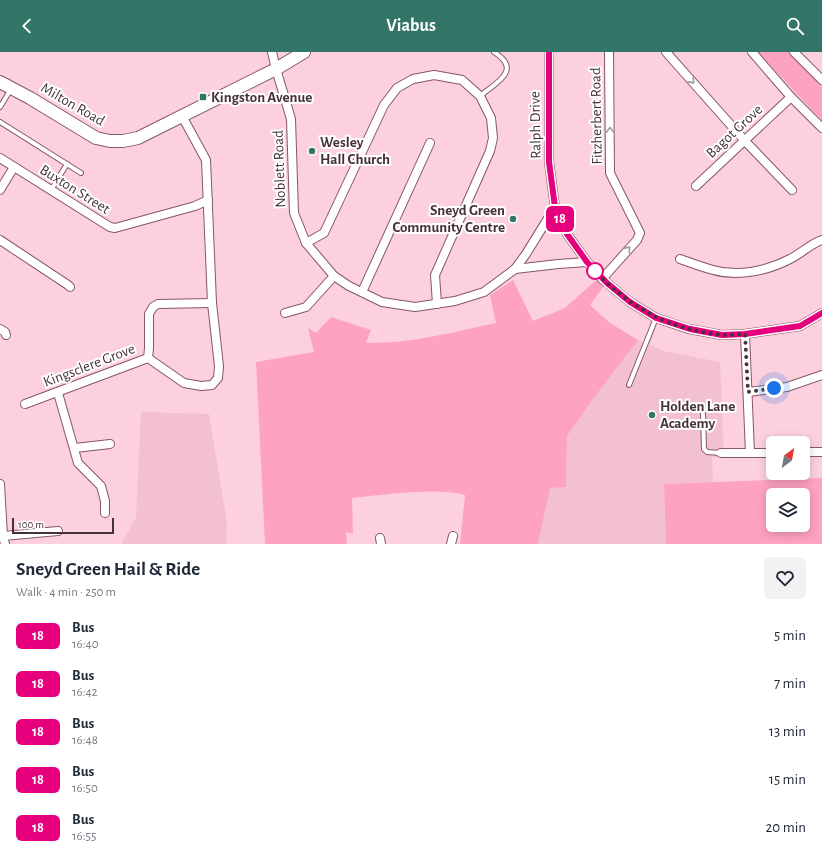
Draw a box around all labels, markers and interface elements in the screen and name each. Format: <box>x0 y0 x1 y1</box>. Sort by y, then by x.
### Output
icon: back <box>16 15 38 37</box>
icon: search <box>784 15 806 37</box>
text: Viabus <box>386 17 436 35</box>
street label: Fitzherbert Road <box>588 67 605 165</box>
one-way arrow <box>687 76 695 84</box>
street label: Milton Road <box>38 80 107 129</box>
place label: Kingston Avenue <box>211 90 312 105</box>
street label: Ralph Drive <box>527 91 544 159</box>
marker: Kingston Avenue <box>198 92 208 102</box>
street label: Bagot Grove <box>703 102 765 161</box>
one-way arrow <box>606 127 614 133</box>
street label: Noblett Road <box>271 130 288 208</box>
place label: Wesley Hall Church <box>320 135 390 167</box>
marker: Wesley Hall Church <box>307 146 317 156</box>
street label: Buxton Street <box>37 162 113 217</box>
place label: Sneyd Green Community Centre <box>393 203 505 235</box>
line badge: 18 <box>542 206 578 232</box>
text: 18 <box>554 212 566 226</box>
marker: Sneyd Green Community Centre <box>508 214 518 224</box>
one-way arrow <box>624 247 631 254</box>
unlabelled marker <box>586 262 604 280</box>
street label: Kingsclere Grove <box>41 341 137 390</box>
your location <box>764 378 784 398</box>
place label: Holden Lane Academy <box>660 399 735 431</box>
marker: Holden Lane Academy <box>647 410 657 420</box>
north arrow <box>766 436 810 480</box>
map controls <box>766 436 810 532</box>
button: layers <box>766 488 810 532</box>
scale bar <box>12 516 114 535</box>
text: 100 m <box>18 519 44 530</box>
button: heart <box>764 557 806 599</box>
text: Sneyd Green Hail & Ride <box>16 560 200 579</box>
text: Walk · 4 min · 250 m <box>16 586 116 599</box>
text: Bus <box>72 620 94 635</box>
text: 5 min <box>774 628 806 643</box>
text: 18 <box>32 629 44 643</box>
text: 16:40 <box>72 638 99 651</box>
text: Bus <box>72 668 94 683</box>
text: 7 min <box>774 676 806 691</box>
text: 18 <box>32 677 44 691</box>
text: 16:42 <box>72 686 98 699</box>
text: Bus <box>72 716 94 731</box>
text: 13 min <box>769 724 806 739</box>
text: 18 <box>32 725 44 739</box>
text: 16:48 <box>72 734 98 747</box>
text: Bus <box>72 764 94 779</box>
text: 15 min <box>769 772 806 787</box>
text: 18 <box>32 773 44 787</box>
text: 16:50 <box>72 782 98 795</box>
text: Bus <box>72 812 94 827</box>
text: 20 min <box>765 820 806 835</box>
text: 18 <box>32 821 44 835</box>
text: 16:55 <box>72 830 96 843</box>

